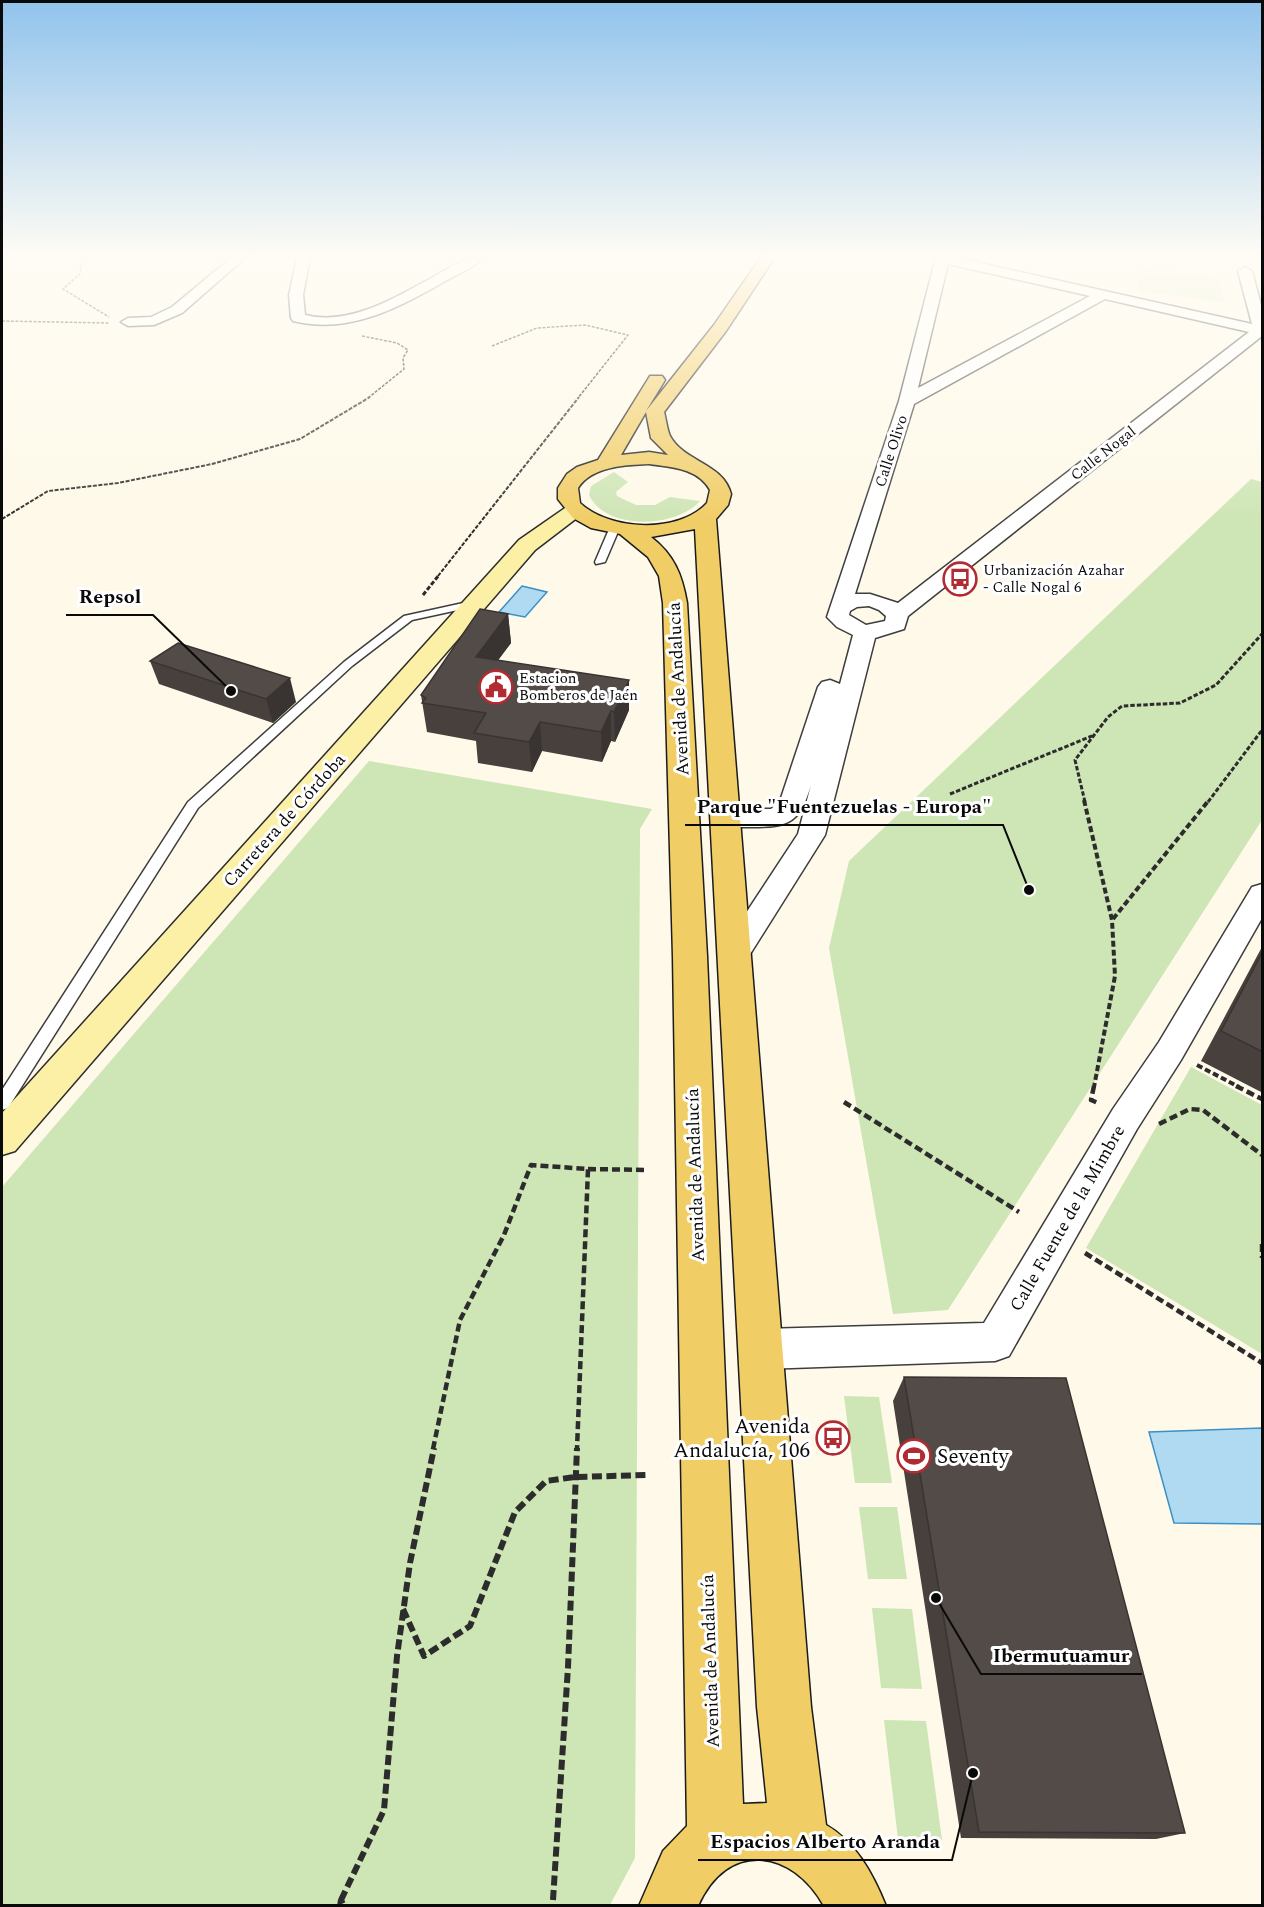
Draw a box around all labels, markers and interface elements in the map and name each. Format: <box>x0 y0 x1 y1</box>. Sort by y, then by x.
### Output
street label: Calle Olivo <box>869 412 914 490</box>
street label: Calle Nogal <box>1066 420 1141 486</box>
place label: Urbanización Azahar - Calle Nogal 6 <box>983 559 1124 599</box>
bus stop icon: Urbanización Azahar - Calle Nogal 6 <box>942 561 978 597</box>
callout: Repsol <box>66 577 153 615</box>
text: Repsol <box>79 582 141 612</box>
street label: Avenida de Andalucía <box>660 601 697 777</box>
place label: Estacion Bomberos de Jaén <box>519 667 638 707</box>
public building icon: Estacion Bomberos de Jaén <box>478 669 514 705</box>
street label: Carretera de Córdoba <box>217 747 352 893</box>
callout: Parque "Fuentezuelas - Europa" <box>685 787 1003 825</box>
text: Parque "Fuentezuelas - Europa" <box>697 792 991 822</box>
street label: Avenida de Andalucía <box>679 1087 712 1262</box>
street label: Calle Fuente de la Mimbre <box>1003 1120 1132 1317</box>
place label: Avenida Andalucía, 106 <box>673 1411 811 1467</box>
bus stop icon: Avenida Andalucía, 106 <box>815 1420 851 1456</box>
sports icon: Seventy <box>896 1438 932 1474</box>
place label: Seventy <box>937 1441 1010 1473</box>
street label: Avenida de Andalucía <box>694 1573 727 1748</box>
callout: Ibermutuamur <box>981 1636 1142 1674</box>
text: Ibermutuamur <box>993 1641 1130 1671</box>
callout: Espacios Alberto Aranda <box>698 1822 952 1860</box>
text: Espacios Alberto Aranda <box>710 1827 941 1857</box>

